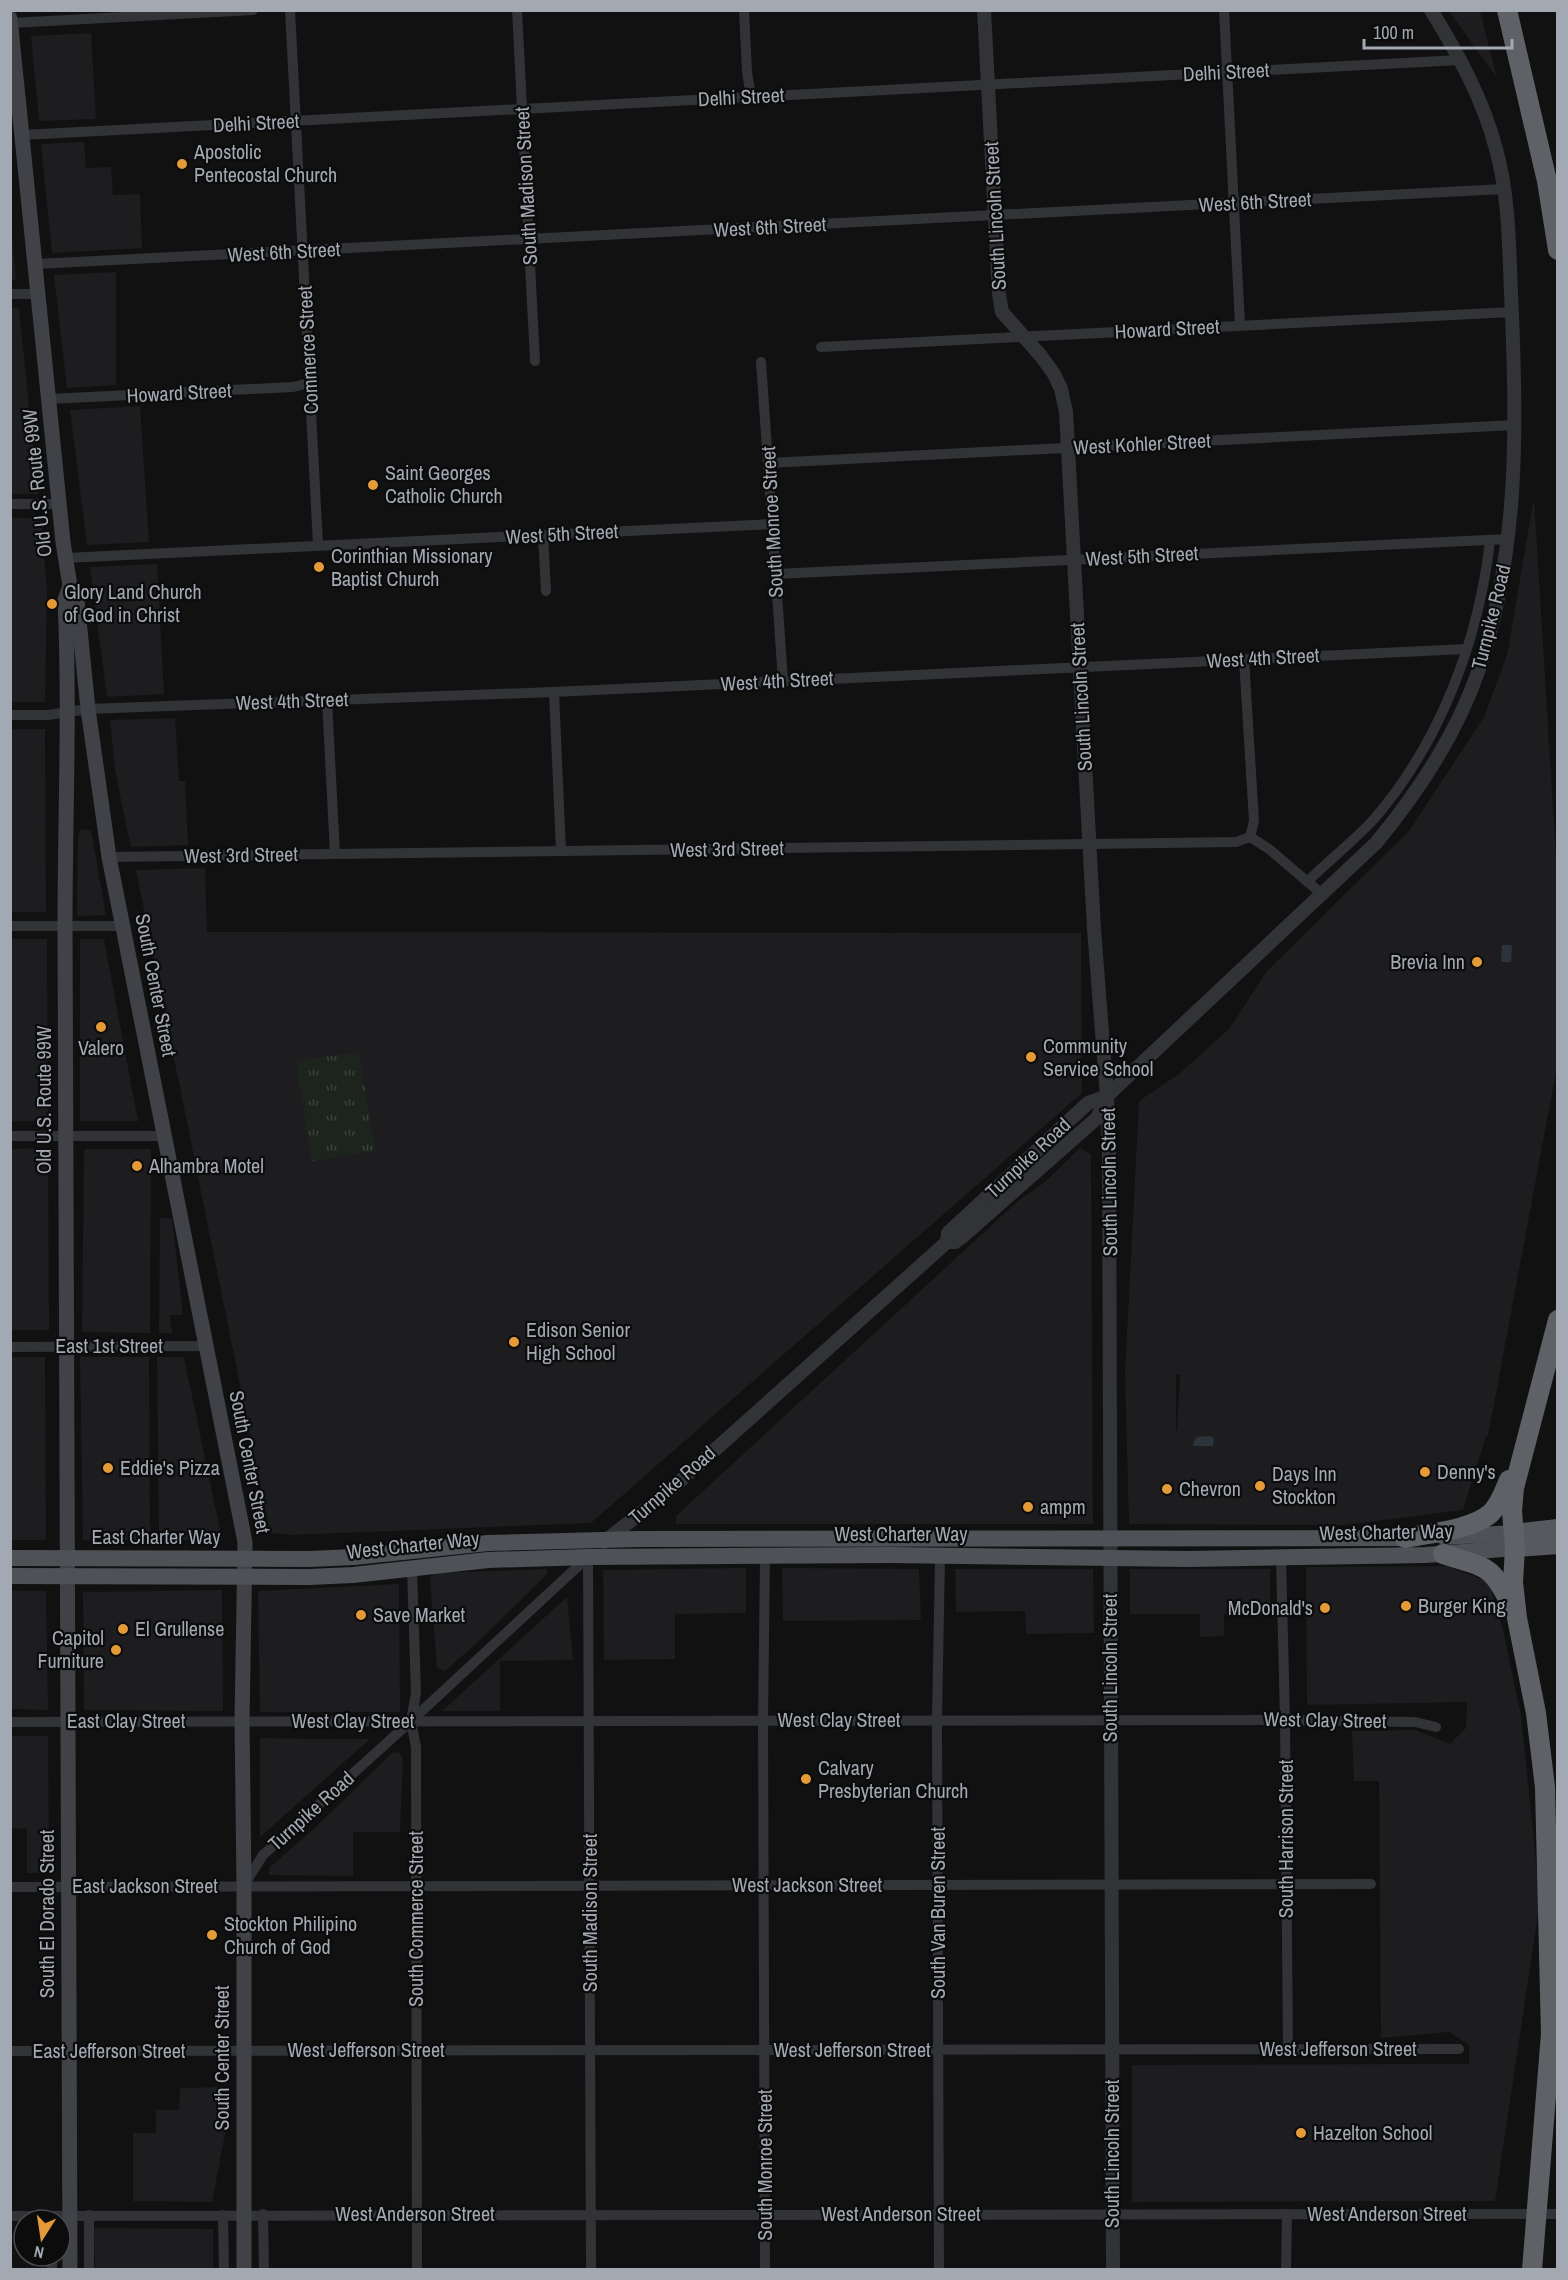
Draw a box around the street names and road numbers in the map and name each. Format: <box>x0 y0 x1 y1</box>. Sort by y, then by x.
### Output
street label: Delhi Street <box>1182 56 1270 87</box>
street label: Delhi Street <box>697 81 785 112</box>
street label: South Madison Street <box>508 106 543 266</box>
street label: Delhi Street <box>212 107 300 138</box>
street label: South Lincoln Street <box>977 141 1012 291</box>
street label: West 6th Street <box>1198 185 1312 218</box>
street label: West 6th Street <box>713 210 827 243</box>
street label: West 6th Street <box>227 235 341 268</box>
street label: Commerce Street <box>291 285 324 415</box>
street label: Howard Street <box>1114 312 1220 345</box>
street label: Howard Street <box>126 376 232 409</box>
street label: Old U.S. Route 99W <box>15 407 58 558</box>
street label: West Kohler Street <box>1073 426 1212 461</box>
street label: South Monroe Street <box>754 445 789 598</box>
street label: West 5th Street <box>505 517 619 550</box>
street label: West 5th Street <box>1085 539 1199 572</box>
street label: Turnpike Road <box>1464 562 1517 672</box>
street label: South Lincoln Street <box>1063 622 1098 772</box>
street label: West 4th Street <box>1206 641 1320 674</box>
street label: West 4th Street <box>720 664 834 697</box>
street label: West 4th Street <box>235 685 349 716</box>
street label: West 3rd Street <box>670 834 784 863</box>
street label: West 3rd Street <box>184 840 298 869</box>
street label: South Center Street <box>129 911 184 1059</box>
street label: Old U.S. Route 99W <box>30 1025 57 1174</box>
street label: South Lincoln Street <box>1094 1107 1123 1257</box>
street label: Turnpike Road <box>979 1111 1076 1204</box>
street label: East 1st Street <box>55 1332 163 1359</box>
street label: South Center Street <box>223 1388 278 1536</box>
street label: Turnpike Road <box>622 1439 721 1530</box>
street label: West Charter Way <box>1319 1517 1454 1546</box>
street label: West Charter Way <box>834 1520 968 1547</box>
street label: East Charter Way <box>92 1523 221 1550</box>
street label: West Charter Way <box>345 1524 481 1565</box>
street label: South Lincoln Street <box>1096 1593 1123 1742</box>
street label: West Clay Street <box>1263 1705 1387 1734</box>
street label: West Clay Street <box>778 1706 901 1733</box>
street label: East Clay Street <box>67 1707 186 1734</box>
street label: West Clay Street <box>292 1707 415 1734</box>
street label: South Harrison Street <box>1272 1759 1299 1918</box>
street label: Turnpike Road <box>262 1765 359 1856</box>
street label: South Van Buren Street <box>924 1827 951 1999</box>
street label: South El Dorado Street <box>33 1829 60 1998</box>
street label: South Commerce Street <box>402 1831 429 2007</box>
street label: South Madison Street <box>576 1833 603 1992</box>
street label: West Jackson Street <box>732 1871 882 1898</box>
street label: East Jackson Street <box>72 1872 218 1899</box>
street label: South Center Street <box>208 1985 235 2130</box>
street label: West Jefferson Street <box>1259 2035 1417 2062</box>
street label: West Jefferson Street <box>287 2036 445 2063</box>
street label: West Jefferson Street <box>773 2036 931 2063</box>
street label: East Jefferson Street <box>33 2037 186 2064</box>
street label: South Lincoln Street <box>1098 2079 1125 2228</box>
street label: South Monroe Street <box>751 2089 778 2241</box>
street label: West Anderson Street <box>335 2200 495 2227</box>
street label: West Anderson Street <box>821 2200 981 2227</box>
street label: West Anderson Street <box>1307 2200 1467 2227</box>

